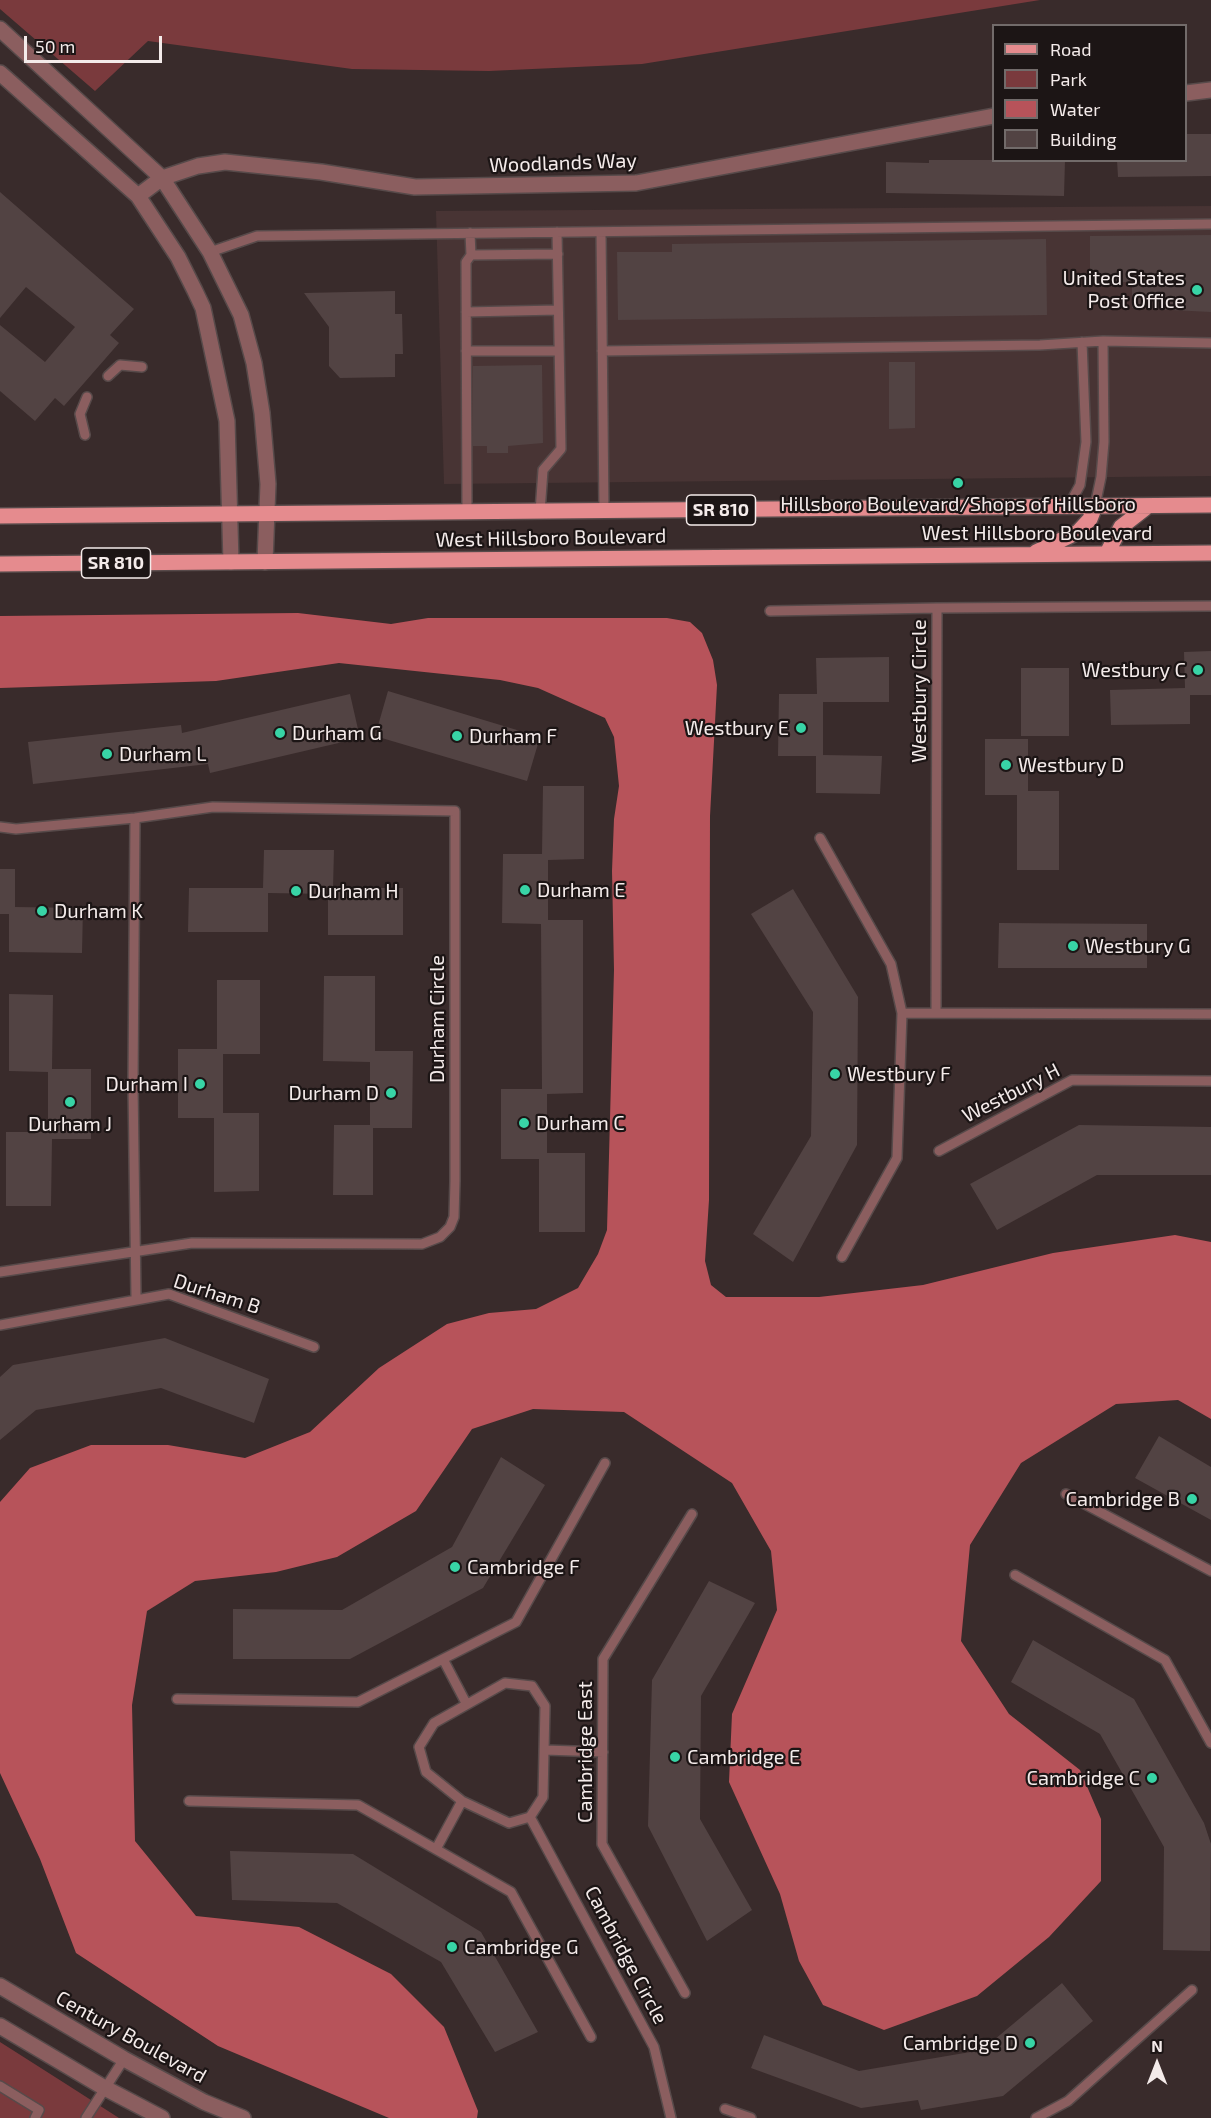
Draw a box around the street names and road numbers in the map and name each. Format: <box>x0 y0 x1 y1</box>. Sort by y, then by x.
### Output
street label: Woodlands Way <box>489 148 637 178</box>
road number: SR 810 <box>686 495 756 525</box>
street label: West Hillsboro Boulevard <box>922 521 1152 545</box>
street label: West Hillsboro Boulevard <box>435 524 667 552</box>
road number: SR 810 <box>82 548 150 578</box>
street label: Westbury Circle <box>907 619 931 763</box>
street label: Durham Circle <box>425 955 449 1083</box>
street label: Westbury H <box>958 1058 1064 1128</box>
street label: Durham B <box>171 1269 263 1319</box>
street label: Cambridge East <box>573 1681 597 1823</box>
street label: Cambridge Circle <box>580 1882 672 2028</box>
street label: Century Boulevard <box>52 1986 210 2088</box>

